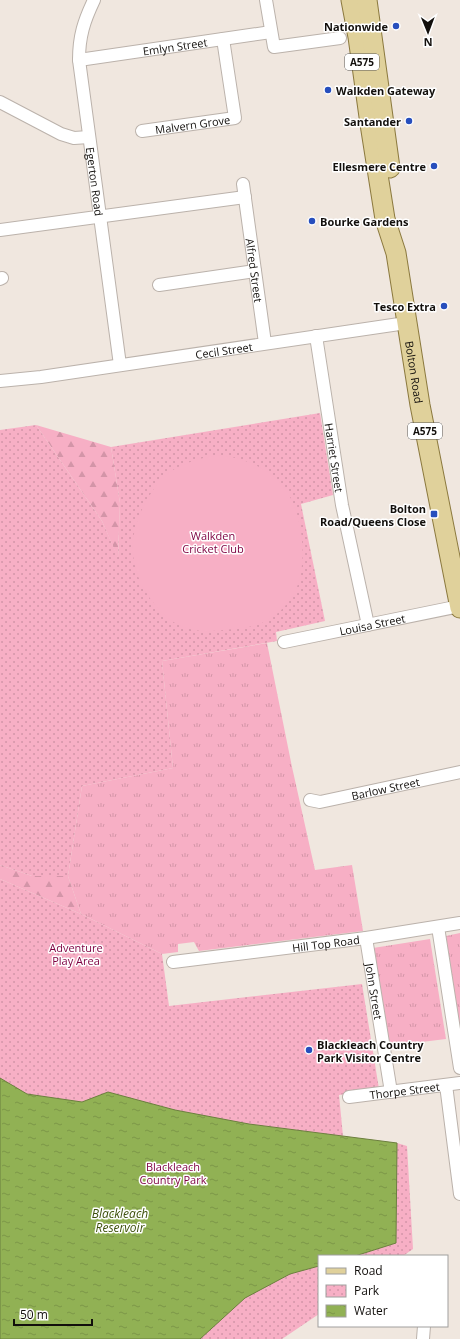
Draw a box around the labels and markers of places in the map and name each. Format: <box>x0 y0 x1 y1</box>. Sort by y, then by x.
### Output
place label: Nationwide <box>324 19 388 34</box>
marker: Nationwide <box>391 21 401 31</box>
place label: Walkden Gateway <box>336 83 436 98</box>
marker: Walkden Gateway <box>323 85 333 95</box>
place label: Santander <box>344 114 401 129</box>
marker: Santander <box>404 116 414 126</box>
place label: Ellesmere Centre <box>333 159 427 174</box>
marker: Ellesmere Centre <box>429 161 439 171</box>
place label: Bourke Gardens <box>320 214 409 229</box>
marker: Bourke Gardens <box>307 216 317 226</box>
place label: Tesco Extra <box>373 299 436 314</box>
marker: Tesco Extra <box>439 301 449 311</box>
place label: Bolton Road/Queens Close <box>320 501 426 529</box>
marker: Bolton Road/Queens Close <box>429 509 439 519</box>
place label: Blackleach Country Park Visitor Centre <box>317 1037 424 1065</box>
marker: Blackleach Country Park Visitor Centre <box>304 1045 314 1055</box>

